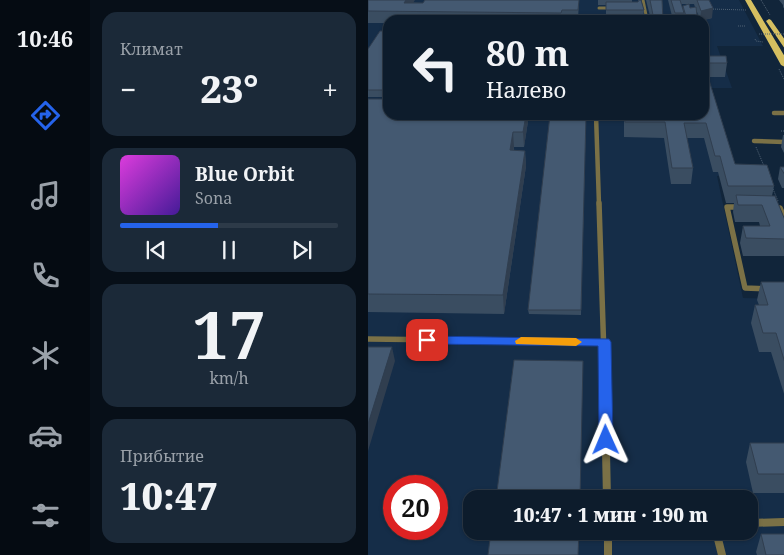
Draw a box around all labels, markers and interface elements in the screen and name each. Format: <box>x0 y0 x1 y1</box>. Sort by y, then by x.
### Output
text: 10:46 <box>17 23 73 53</box>
text: 80 m <box>486 29 569 76</box>
icon: left <box>403 35 468 100</box>
text: Климат <box>120 38 183 60</box>
text: 23° <box>200 62 258 114</box>
text: − <box>120 70 136 108</box>
text: + <box>322 70 338 108</box>
text: Налево <box>486 74 566 104</box>
icon: directions <box>28 98 63 133</box>
text: Blue Orbit <box>195 161 295 187</box>
icon: music <box>28 178 63 213</box>
text: Sona <box>195 187 232 209</box>
icon: previous <box>142 236 170 264</box>
icon: pause <box>215 236 243 264</box>
icon: next <box>288 236 316 264</box>
icon: phone <box>28 258 63 293</box>
text: 17 <box>192 290 266 378</box>
pin <box>406 319 448 361</box>
icon: arrive <box>413 326 441 354</box>
icon: climate <box>28 338 63 373</box>
text: km/h <box>209 367 249 389</box>
position arrow <box>579 413 631 465</box>
icon: car <box>28 418 63 453</box>
text: Прибытие <box>120 445 204 467</box>
text: 10:47 <box>120 469 218 521</box>
speed limit sign: 20 <box>383 475 448 540</box>
icon: filters <box>28 498 63 533</box>
text: 10:47 · 1 мин · 190 m <box>513 502 708 528</box>

